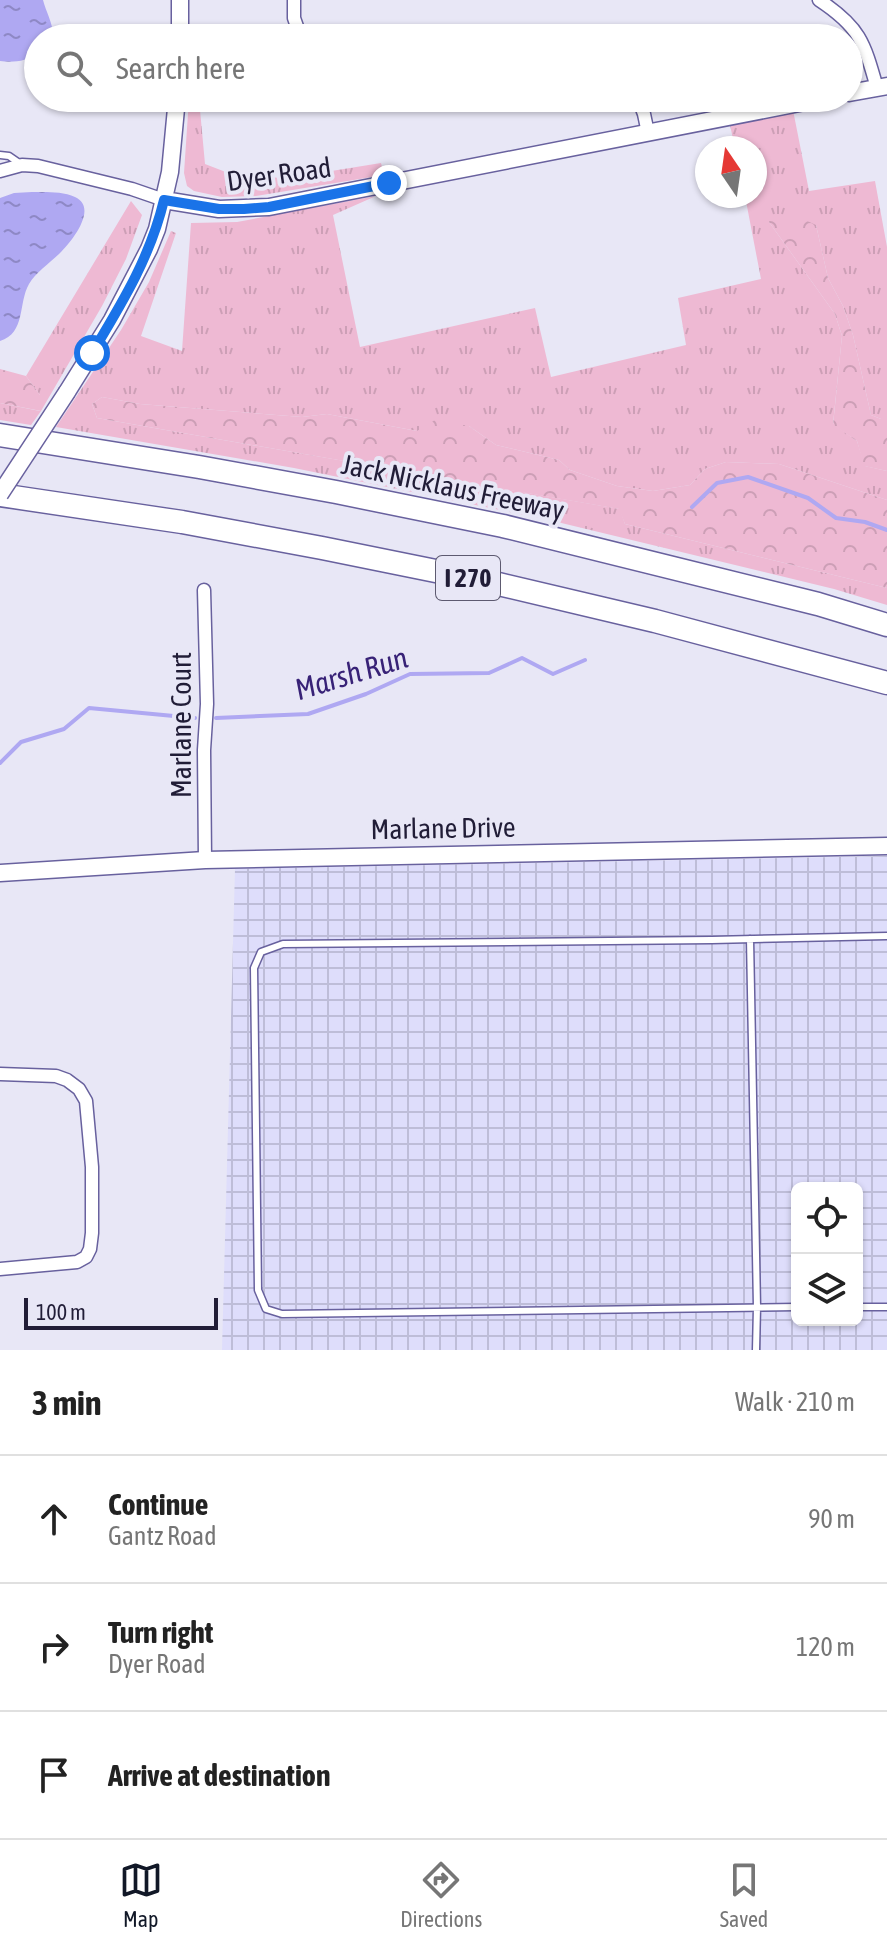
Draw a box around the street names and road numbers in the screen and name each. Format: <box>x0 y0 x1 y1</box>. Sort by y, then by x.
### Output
street label: Dyer Road <box>225 151 333 197</box>
street label: Jack Nicklaus Freeway <box>339 448 567 526</box>
road number: I 270 <box>436 556 500 600</box>
street label: Marlane Court <box>165 652 197 798</box>
street label: Marlane Drive <box>370 811 516 845</box>

